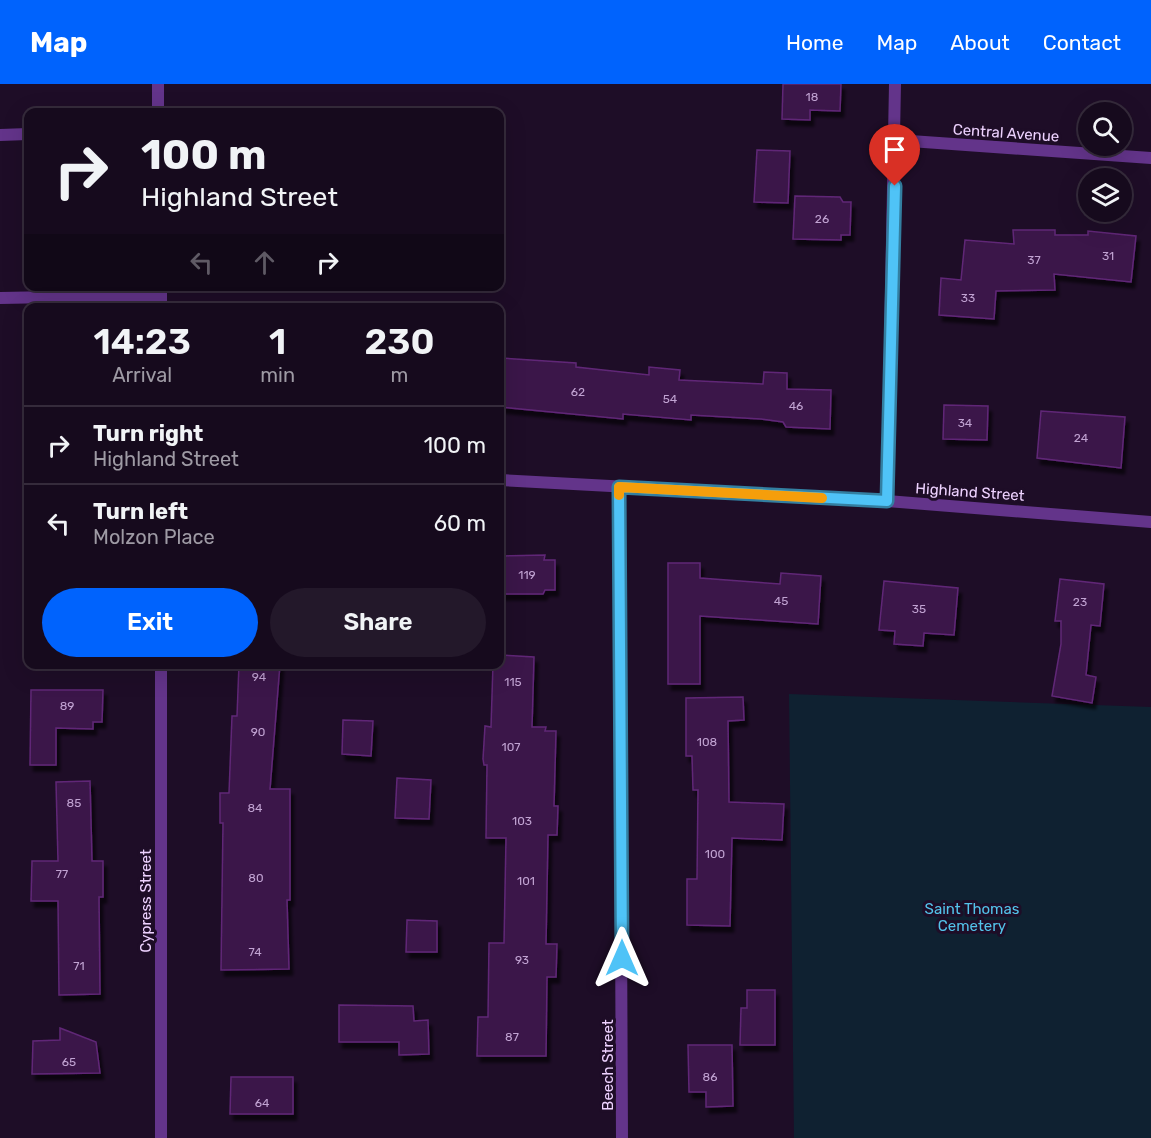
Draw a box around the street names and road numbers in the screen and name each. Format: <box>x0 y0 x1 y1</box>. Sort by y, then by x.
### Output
street label: Central Avenue <box>952 120 1060 146</box>
street label: Highland Street <box>915 479 1025 505</box>
street label: Cypress Street <box>137 849 155 953</box>
street label: Beech Street <box>599 1019 617 1111</box>

